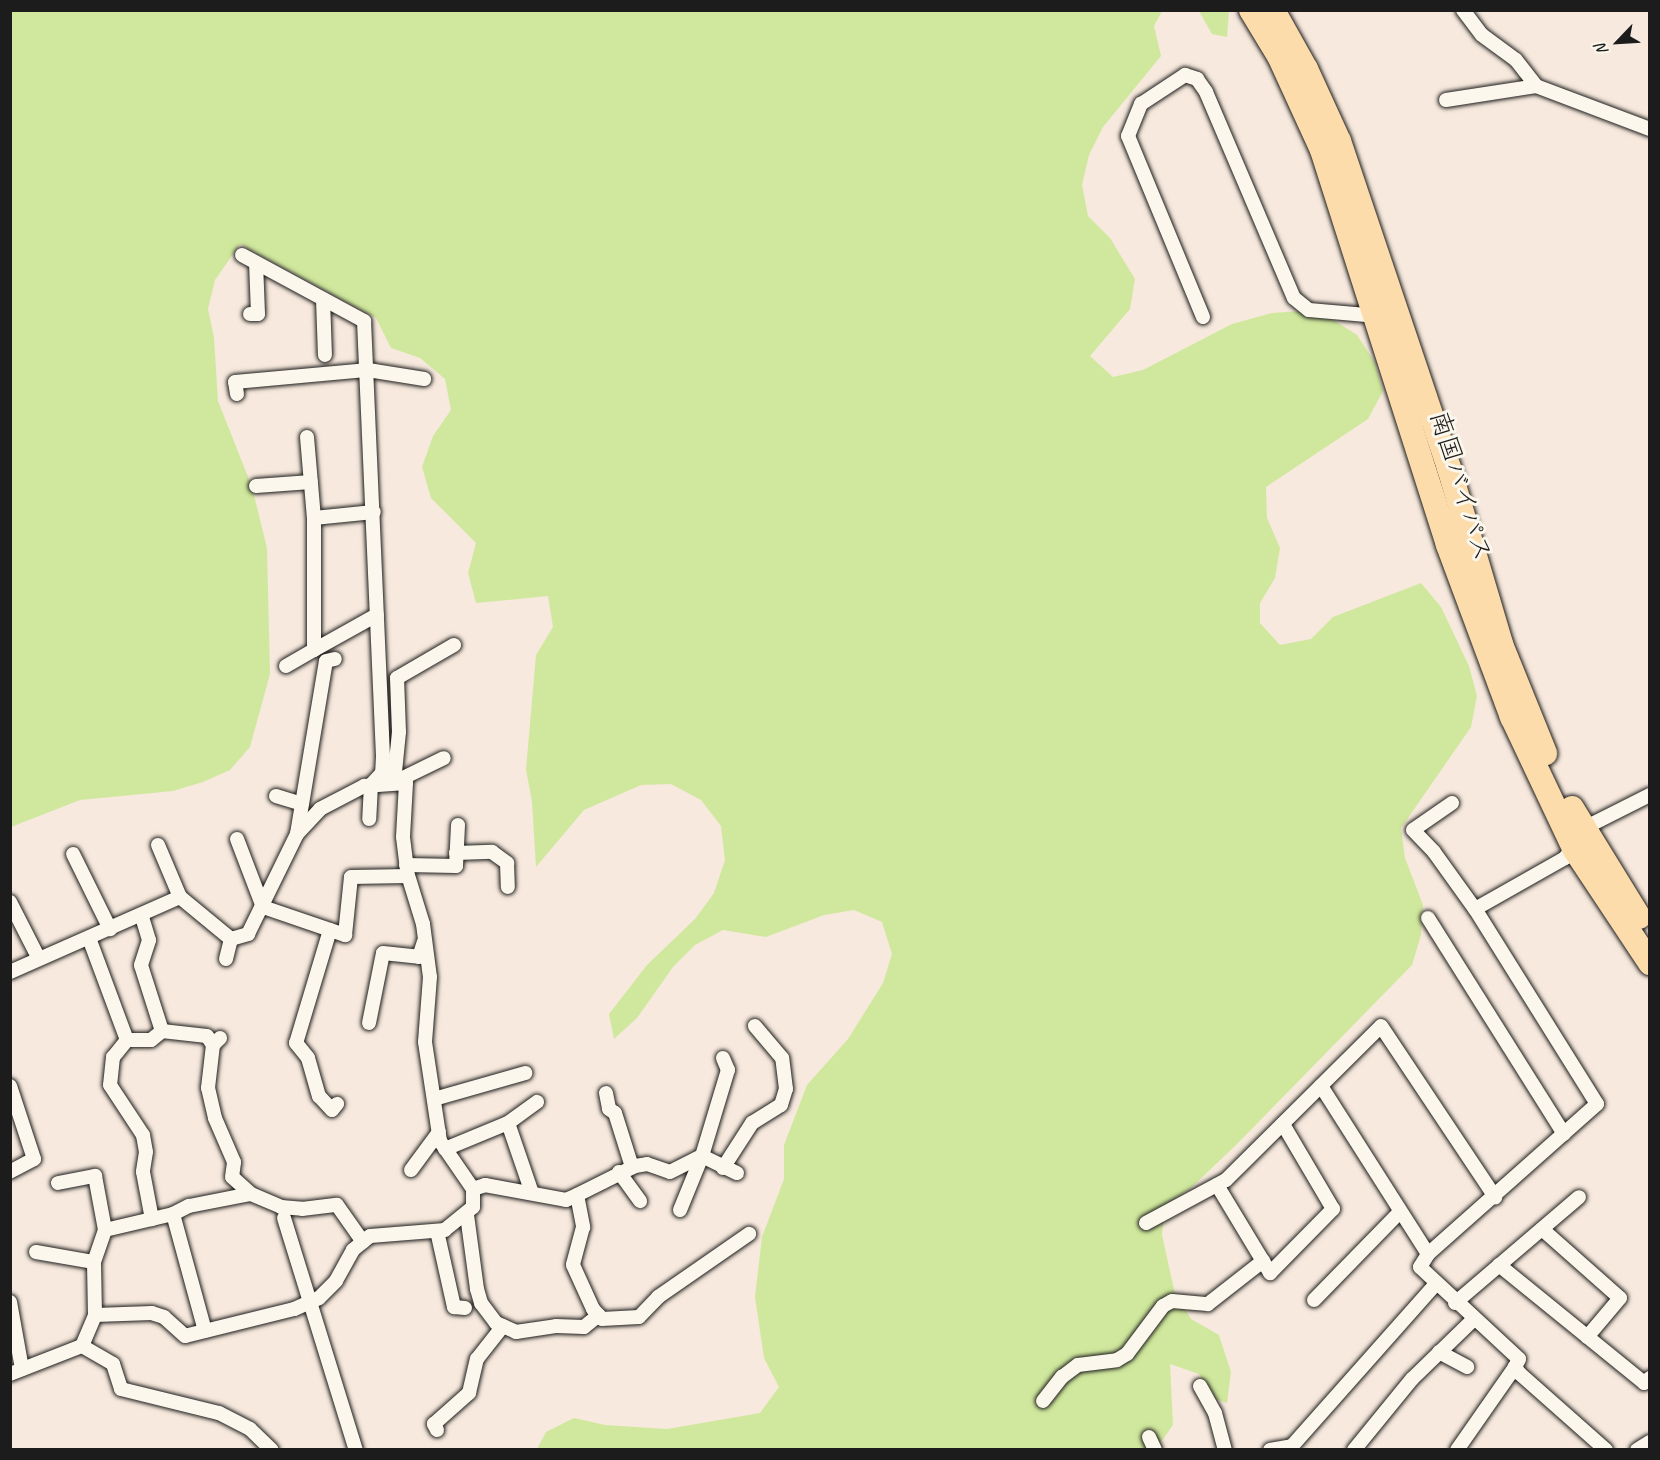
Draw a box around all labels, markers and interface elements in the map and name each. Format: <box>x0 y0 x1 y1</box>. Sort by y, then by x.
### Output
north arrow <box>1588 12 1648 72</box>
text: N <box>1591 41 1613 58</box>
street label: 南国バイパス <box>1423 407 1499 565</box>

